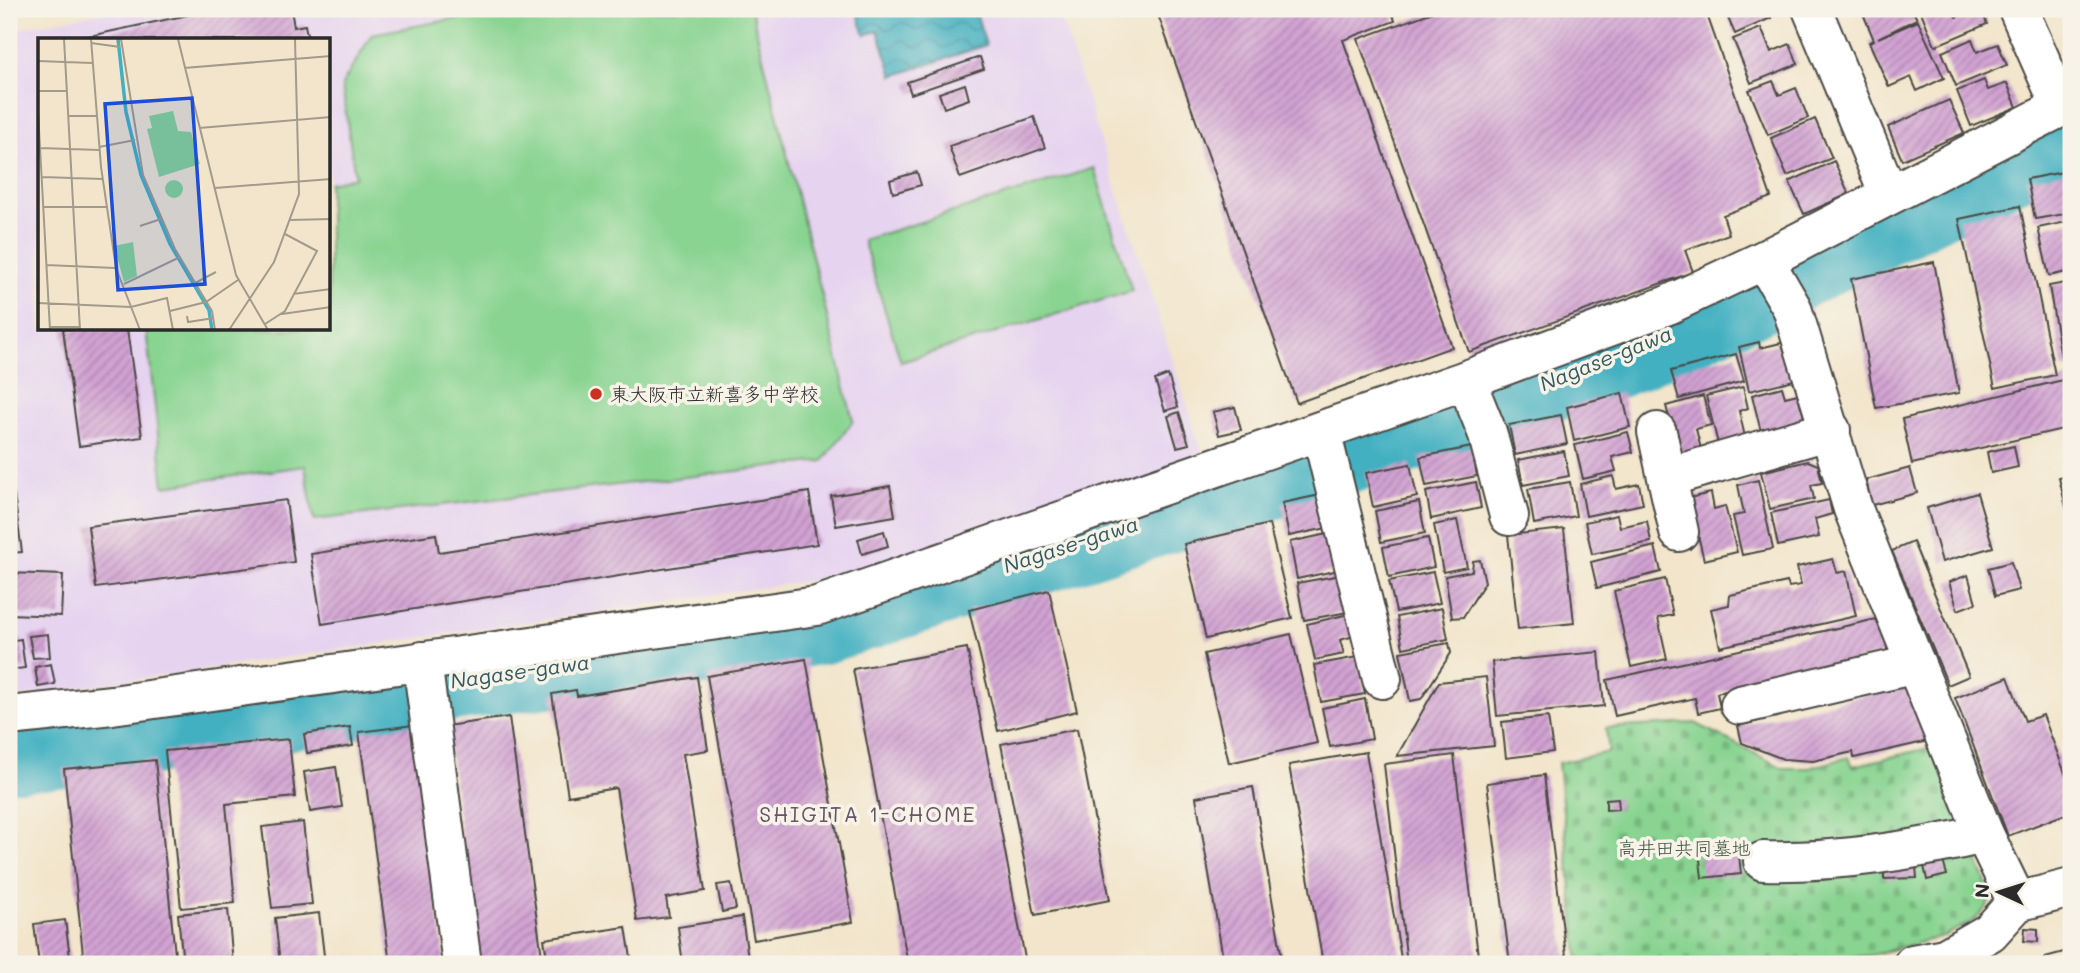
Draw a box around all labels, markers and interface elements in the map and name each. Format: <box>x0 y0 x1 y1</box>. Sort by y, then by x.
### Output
inset map <box>38 38 331 331</box>
water label: Nagase-gawa <box>1535 319 1676 396</box>
place label: 東大阪市立新喜多中学校 <box>610 381 819 406</box>
marker: 東大阪市立新喜多中学校 <box>588 386 604 402</box>
water label: Nagase-gawa <box>1000 509 1142 578</box>
water label: Nagase-gawa <box>448 647 591 694</box>
district label: SHIGITA 1-CHOME <box>759 800 977 827</box>
park label: 高井田共同墓地 <box>1617 835 1751 860</box>
north arrow <box>1965 858 2035 928</box>
text: N <box>1969 883 1995 899</box>

